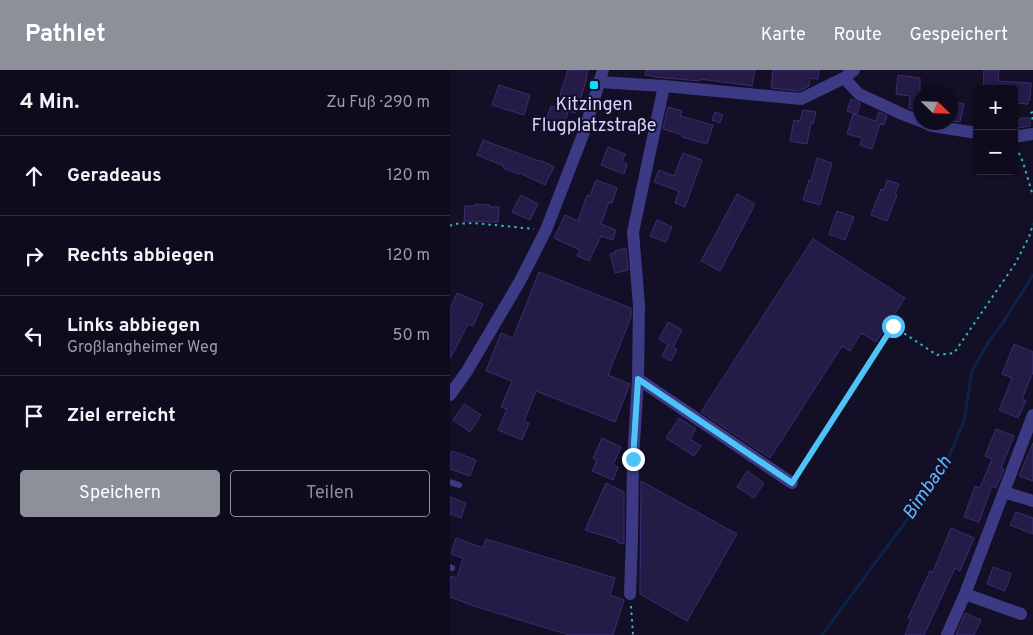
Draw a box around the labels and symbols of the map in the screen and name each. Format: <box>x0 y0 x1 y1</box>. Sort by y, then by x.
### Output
marker: Kitzingen Flugplatzstraße <box>588 79 600 91</box>
north arrow <box>913 85 958 130</box>
place label: Kitzingen Flugplatzstraße <box>532 94 656 138</box>
route start <box>882 315 905 338</box>
route end <box>622 448 645 471</box>
water label: Bimbach <box>898 451 958 525</box>

